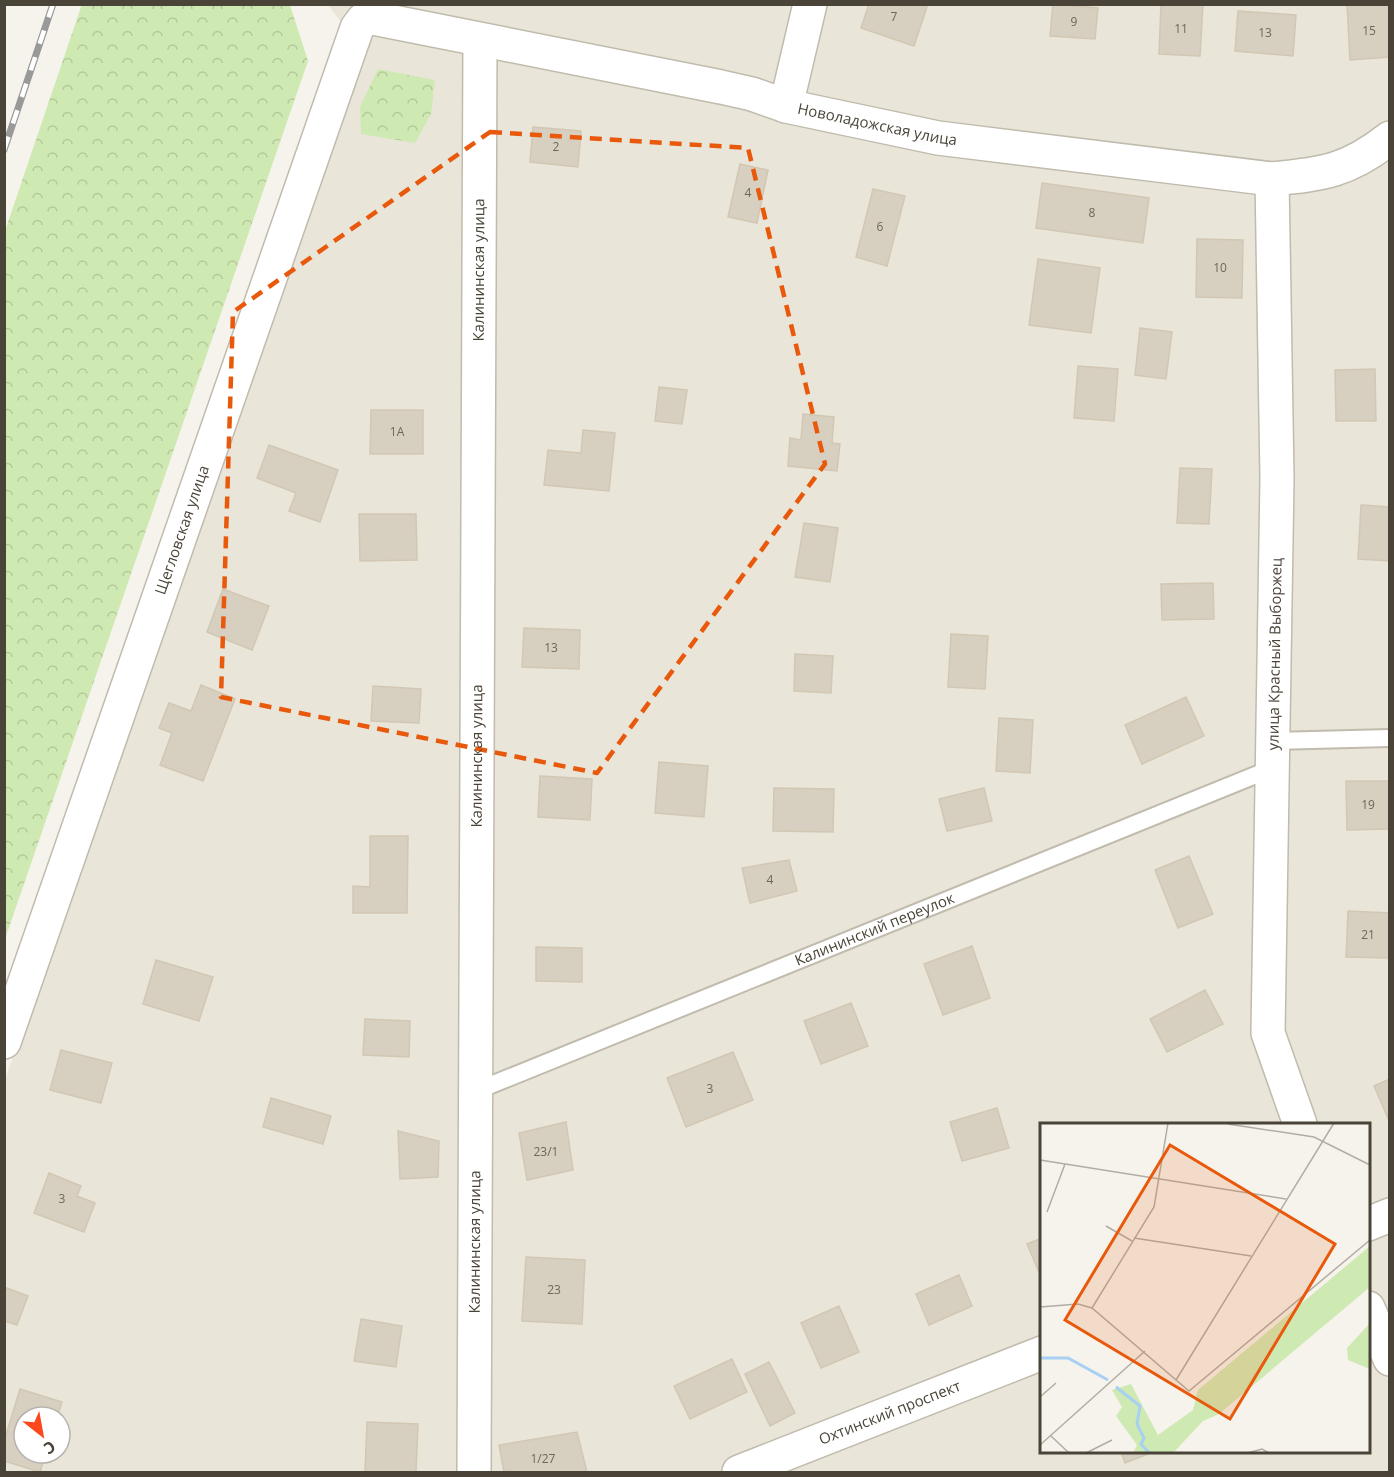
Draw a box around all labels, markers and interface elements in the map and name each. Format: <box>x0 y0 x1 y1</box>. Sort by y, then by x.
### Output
house number: 7 <box>891 8 898 25</box>
house number: 9 <box>1071 13 1078 30</box>
house number: 11 <box>1174 20 1188 37</box>
house number: 15 <box>1362 22 1376 39</box>
house number: 13 <box>1258 24 1272 41</box>
street label: Новоладожская улица <box>796 98 958 149</box>
house number: 2 <box>553 138 560 155</box>
house number: 4 <box>745 184 752 201</box>
street label: Калининская улица <box>468 198 488 342</box>
house number: 8 <box>1089 204 1096 221</box>
house number: 6 <box>877 218 884 235</box>
house number: 10 <box>1213 259 1227 276</box>
house number: 1А <box>390 423 405 440</box>
street label: Щегловская улица <box>150 462 213 597</box>
street label: улица Красный Выборжец <box>1262 557 1286 751</box>
house number: 13 <box>544 639 558 656</box>
street label: Калининская улица <box>466 684 486 828</box>
house number: 19 <box>1361 796 1375 813</box>
house number: 4 <box>767 871 774 888</box>
street label: Калининский переулок <box>791 887 957 970</box>
house number: 21 <box>1361 926 1375 943</box>
house number: 3 <box>707 1080 714 1097</box>
inset map <box>1040 1123 1370 1453</box>
house number: 23/1 <box>534 1143 558 1160</box>
street label: Калининская улица <box>464 1170 484 1314</box>
house number: 3 <box>59 1190 66 1207</box>
house number: 23 <box>547 1281 561 1298</box>
street label: Охтинский проспект <box>816 1375 963 1449</box>
north arrow <box>12 1405 72 1465</box>
text: С <box>40 1436 60 1460</box>
house number: 1/27 <box>531 1450 556 1467</box>

